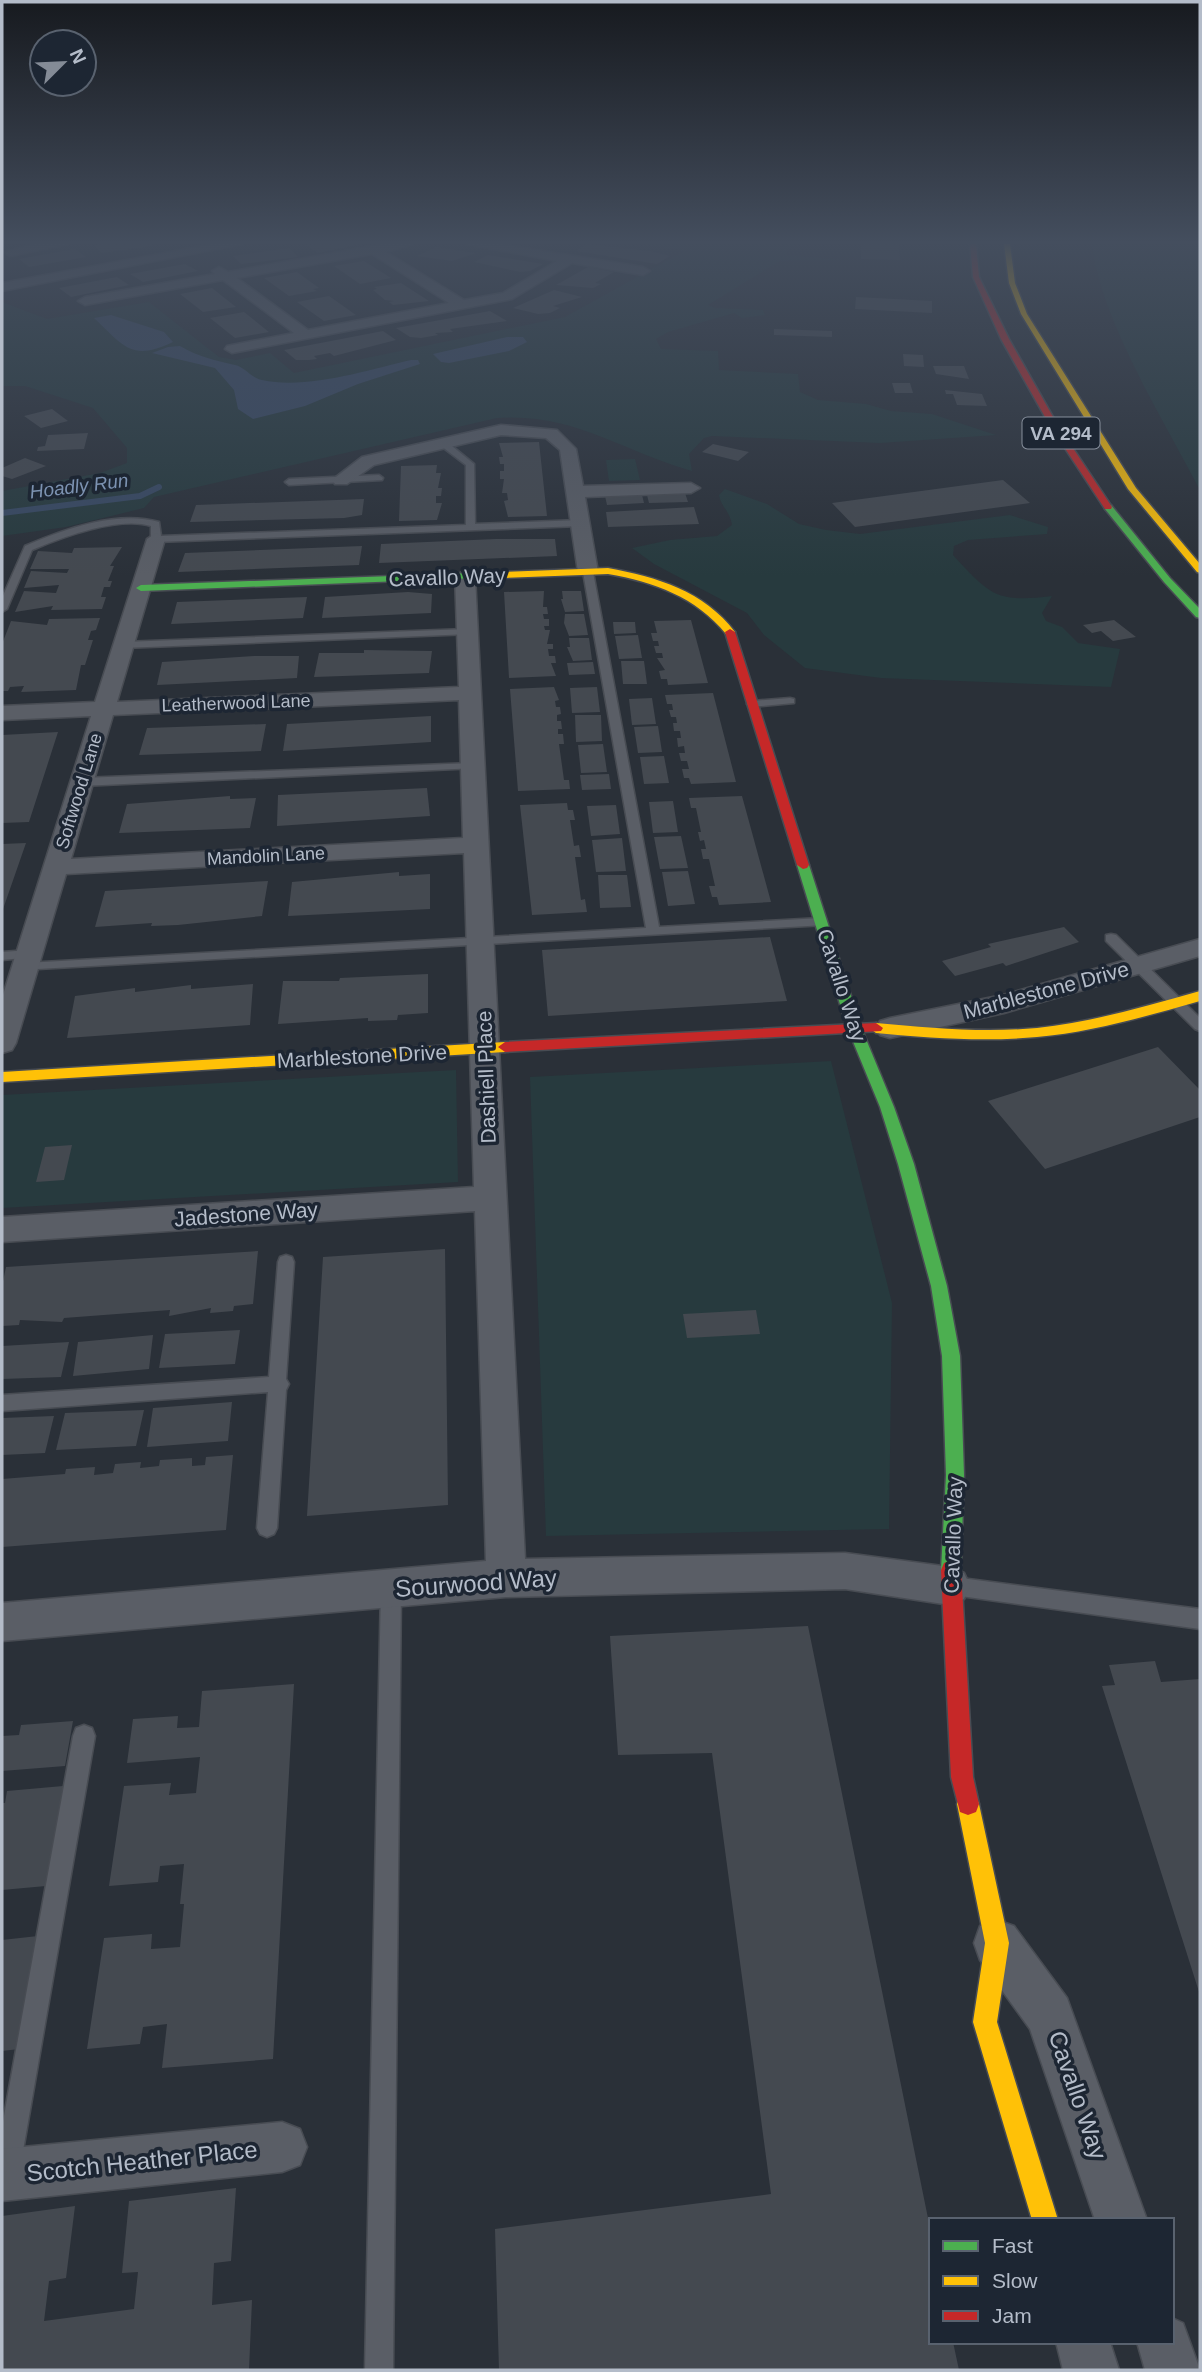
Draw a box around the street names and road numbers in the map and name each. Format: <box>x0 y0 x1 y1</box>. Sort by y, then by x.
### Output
road number: VA 294 <box>1023 418 1100 448</box>
street label: Cavallo Way <box>388 563 506 591</box>
street label: Leatherwood Lane <box>161 690 311 716</box>
street label: Softwood Lane <box>52 731 106 851</box>
street label: Mandolin Lane <box>207 843 325 869</box>
street label: Cavallo Way <box>813 926 871 1045</box>
street label: Marblestone Drive <box>961 957 1131 1023</box>
street label: Dashiell Place <box>472 1010 500 1144</box>
street label: Marblestone Drive <box>276 1040 448 1072</box>
street label: Jadestone Way <box>173 1197 319 1230</box>
street label: Cavallo Way <box>939 1476 967 1594</box>
street label: Sourwood Way <box>394 1564 558 1602</box>
street label: Cavallo Way <box>1043 2027 1113 2163</box>
street label: Scotch Heather Place <box>25 2135 259 2187</box>

